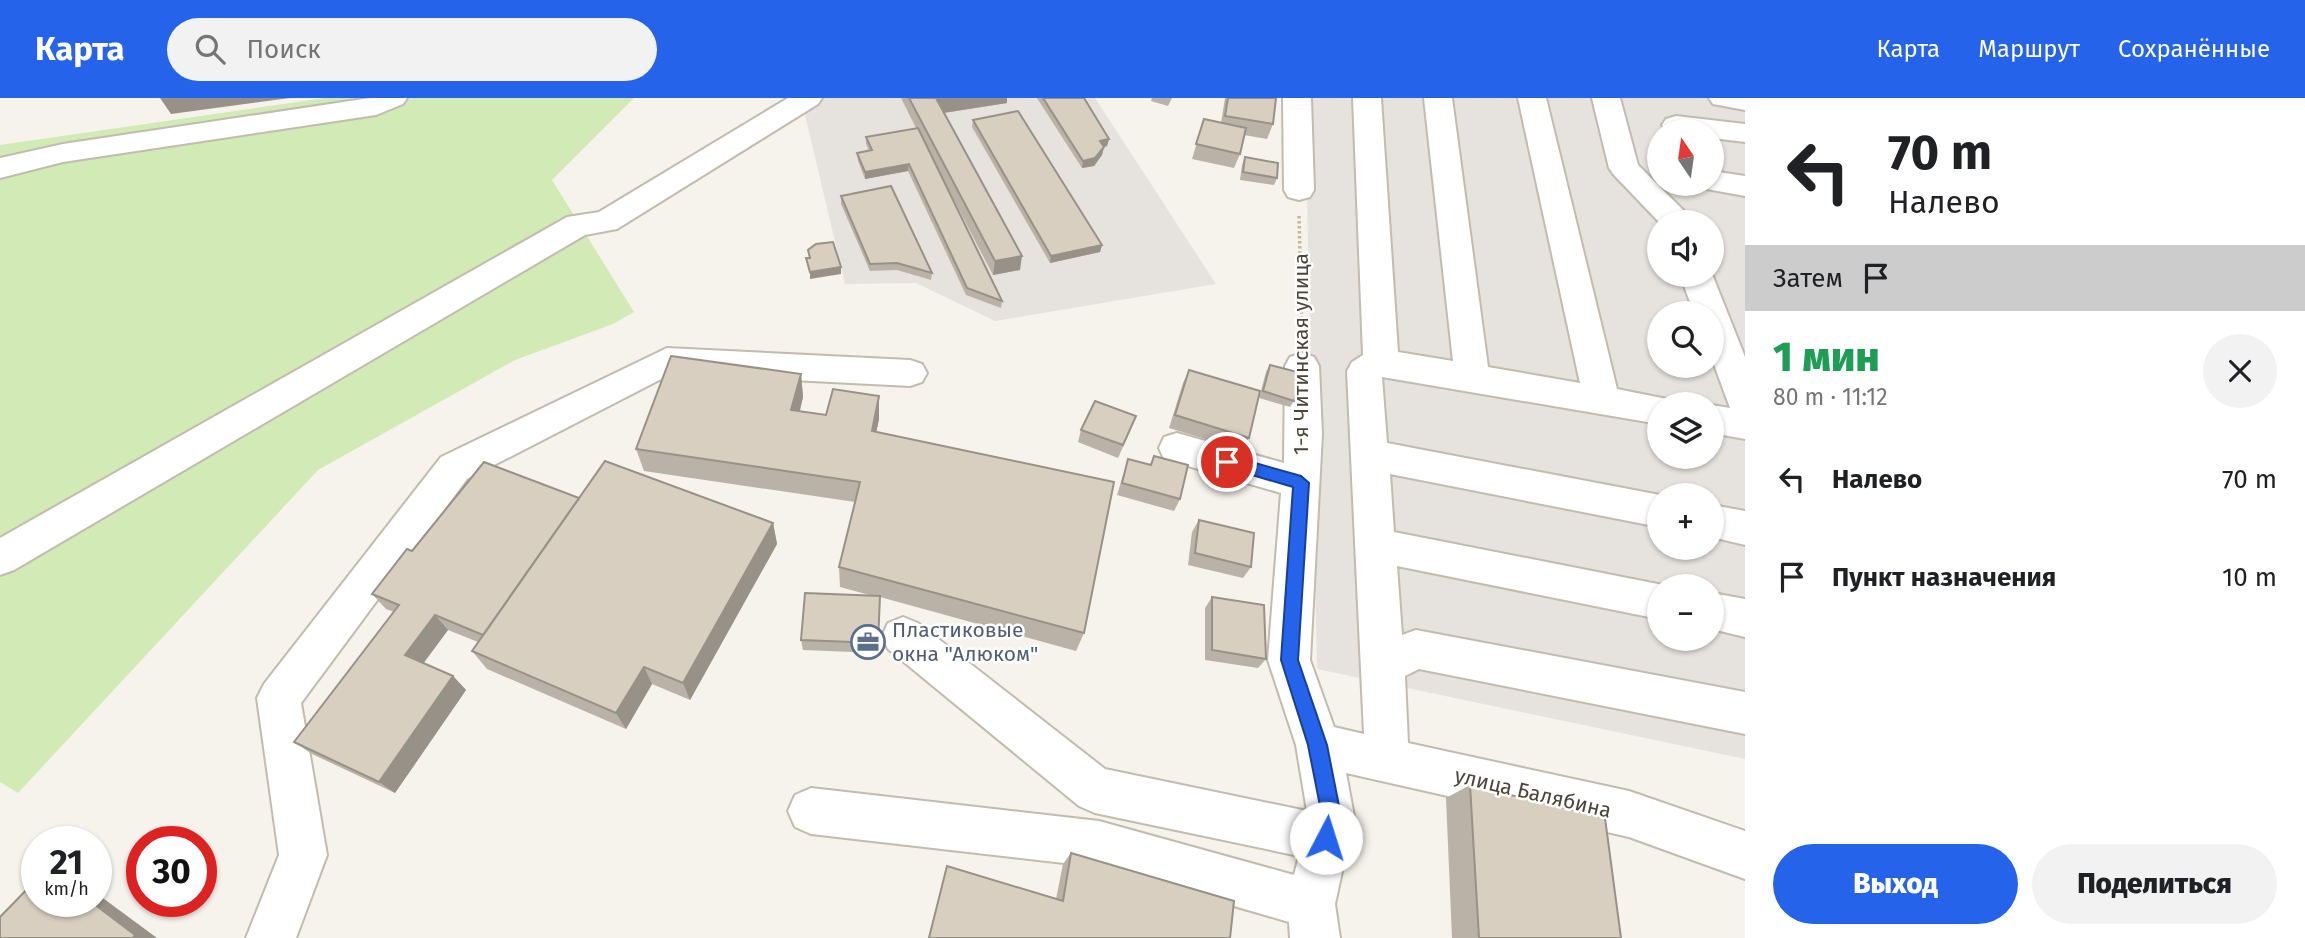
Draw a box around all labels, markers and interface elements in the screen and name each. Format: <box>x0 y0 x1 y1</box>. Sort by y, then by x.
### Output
search box <box>167 18 657 81</box>
text: Карта <box>35 29 125 69</box>
icon: search <box>191 30 229 68</box>
text: Поиск <box>247 34 321 65</box>
text: Карта <box>1877 35 1940 63</box>
text: Маршрут <box>1978 35 2080 63</box>
text: Сохранённые <box>2118 35 2270 63</box>
north arrow <box>1647 119 1724 196</box>
map controls <box>1647 119 1724 651</box>
text: 70 m <box>1888 123 1992 182</box>
icon: left <box>1773 126 1864 217</box>
text: Налево <box>1888 183 2000 221</box>
button: sound <box>1647 210 1724 287</box>
street label: 1-я Читинская улица <box>1288 253 1314 455</box>
icon: arrive <box>1857 259 1895 297</box>
text: Затем <box>1773 263 1843 294</box>
button: search <box>1647 301 1724 378</box>
text: 1 мин <box>1773 332 1880 382</box>
button: close <box>2203 334 2277 408</box>
text: 80 m · 11:12 <box>1773 383 1888 411</box>
button: layers <box>1647 392 1724 469</box>
pin <box>1197 432 1257 492</box>
icon: arrive <box>1208 443 1246 481</box>
icon: left <box>1773 460 1811 498</box>
text: Налево <box>1832 464 1922 495</box>
text: 70 m <box>2222 464 2277 495</box>
button: + <box>1647 483 1724 560</box>
icon: arrive <box>1773 558 1811 596</box>
text: Пункт назначения <box>1832 562 2056 593</box>
text: 10 m <box>2222 562 2277 593</box>
button: − <box>1647 574 1724 651</box>
place label: Пластиковые окна "Алюком" <box>892 617 1038 667</box>
office icon: Пластиковые окна "Алюком" <box>849 623 887 661</box>
street label: улица Балябина <box>1452 762 1614 824</box>
position arrow <box>1289 801 1363 875</box>
speed limit sign: 30 <box>126 826 217 917</box>
text: 21 <box>50 841 83 883</box>
button: Выход <box>1773 844 2018 924</box>
button: Поделиться <box>2032 844 2277 924</box>
text: km/h <box>44 878 89 900</box>

